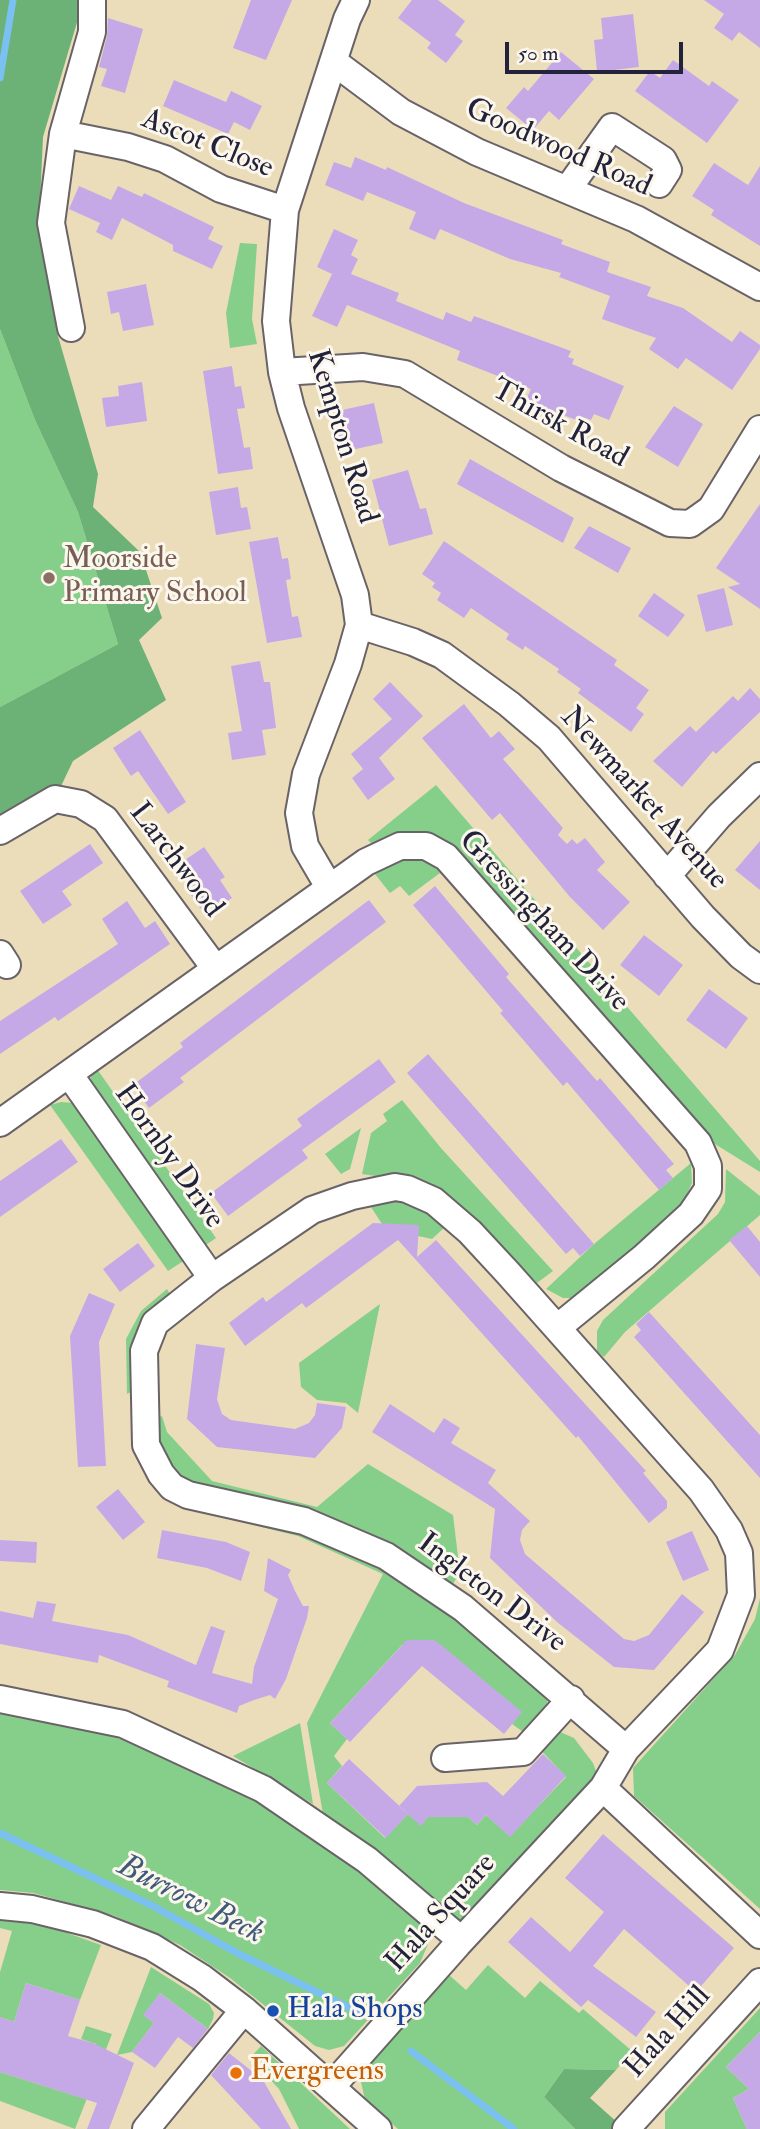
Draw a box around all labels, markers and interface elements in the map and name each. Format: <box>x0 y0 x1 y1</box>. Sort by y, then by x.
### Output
scale bar <box>508 28 686 72</box>
text: 50 m <box>518 40 559 67</box>
street label: Goodwood Road <box>459 92 657 206</box>
street label: Ascot Close <box>136 102 278 188</box>
street label: Kempton Road <box>297 346 385 528</box>
street label: Thirsk Road <box>484 373 634 477</box>
place label: Moorside Primary School <box>63 543 247 614</box>
marker: Moorside Primary School <box>41 570 57 586</box>
street label: Newmarket Avenue <box>552 700 734 898</box>
street label: Larchwood <box>120 796 230 926</box>
street label: Gressingham Drive <box>450 824 636 1020</box>
street label: Hornby Drive <box>105 1078 231 1236</box>
street label: Ingleton Drive <box>409 1526 573 1662</box>
street label: Hala Square <box>379 1847 505 1981</box>
water label: Burrow Beck <box>111 1848 269 1954</box>
street label: Hala Hill <box>618 1980 720 2086</box>
place label: Hala Shops <box>287 1993 423 2029</box>
marker: Hala Shops <box>265 2003 281 2019</box>
place label: Evergreens <box>250 2055 384 2091</box>
marker: Evergreens <box>228 2065 244 2081</box>

